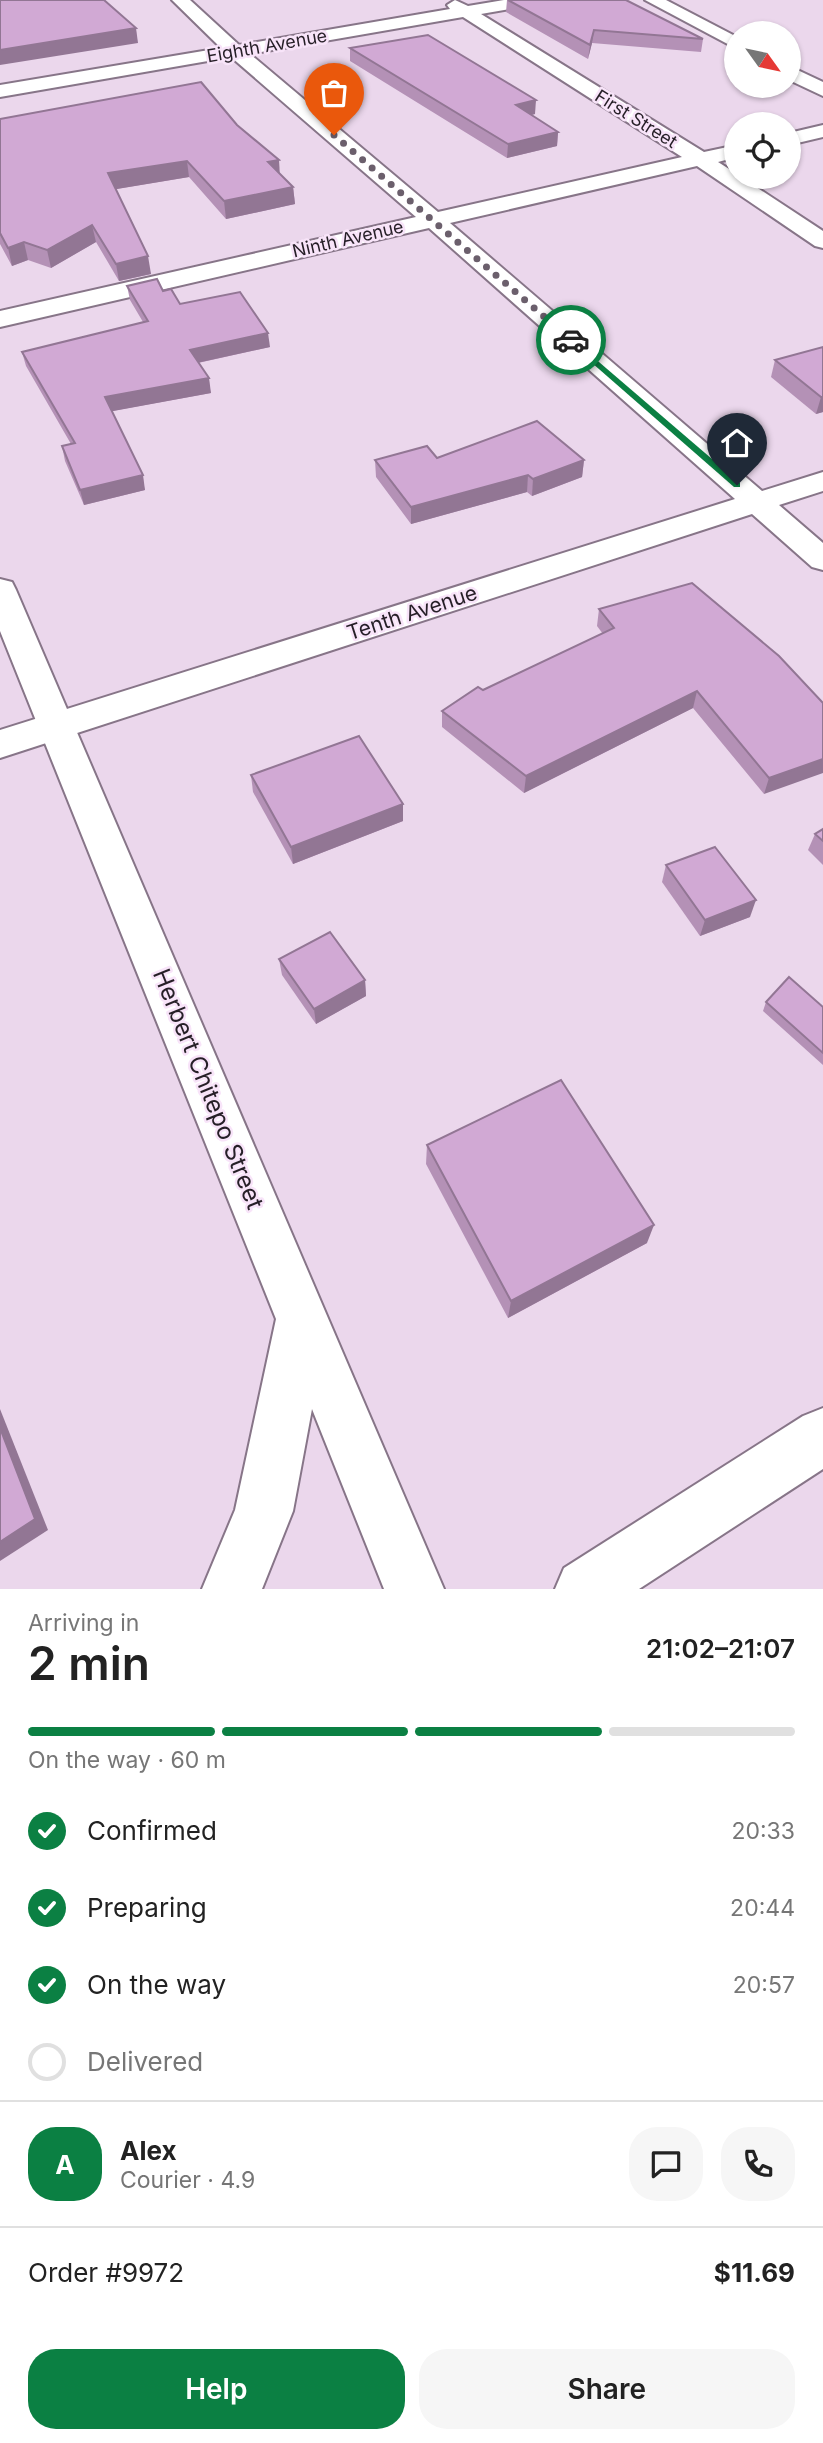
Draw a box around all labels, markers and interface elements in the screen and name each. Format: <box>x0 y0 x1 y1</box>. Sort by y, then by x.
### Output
north arrow <box>724 21 802 98</box>
map controls <box>724 21 801 189</box>
street label: Eighth Avenue <box>205 25 329 66</box>
pin <box>304 63 364 135</box>
icon: bag <box>315 74 353 112</box>
street label: First Street <box>591 85 681 152</box>
button: locate <box>724 112 801 189</box>
street label: Ninth Avenue <box>290 216 405 261</box>
courier <box>536 305 606 375</box>
icon: car <box>552 321 590 359</box>
pin <box>707 413 767 485</box>
icon: home <box>718 424 756 462</box>
street label: Tenth Avenue <box>344 580 480 645</box>
street label: Herbert Chitepo Street <box>147 964 270 1213</box>
text: Arriving in <box>28 1609 139 1637</box>
text: 21:02–21:07 <box>646 1633 795 1664</box>
text: 2 min <box>28 1635 150 1691</box>
text: On the way · 60 m <box>28 1746 226 1774</box>
icon: check <box>28 1812 66 1850</box>
text: Confirmed <box>87 1815 217 1846</box>
text: 20:33 <box>731 1817 795 1845</box>
icon: check <box>28 1889 66 1927</box>
text: Preparing <box>87 1892 207 1923</box>
text: 20:44 <box>730 1894 795 1922</box>
icon: check <box>28 1966 66 2004</box>
text: On the way <box>87 1969 226 2000</box>
text: 20:57 <box>733 1971 795 1999</box>
text: Delivered <box>87 2046 203 2077</box>
button: chat <box>629 2127 703 2201</box>
button: phone <box>721 2127 795 2201</box>
text: Alex <box>120 2135 177 2166</box>
text: A <box>55 2149 75 2180</box>
text: Courier · 4.9 <box>120 2166 255 2194</box>
text: Order #9972 <box>28 2257 184 2288</box>
text: $11.69 <box>714 2257 795 2288</box>
button: Help <box>28 2349 405 2429</box>
button: Share <box>419 2349 795 2429</box>

